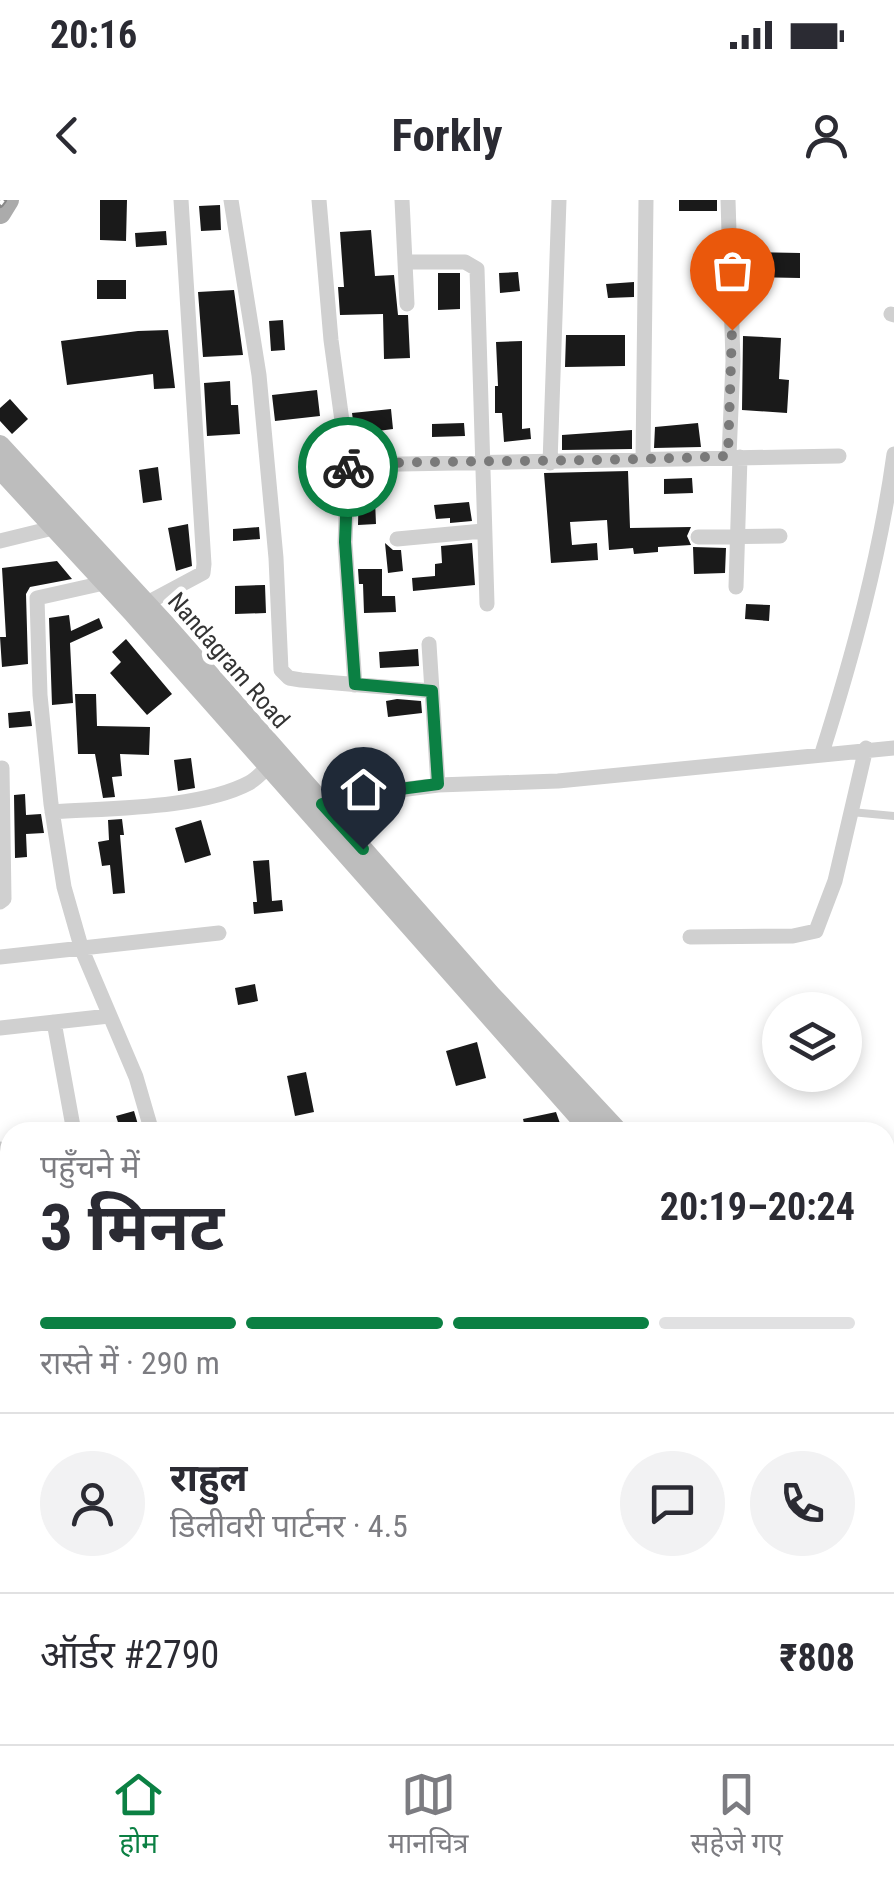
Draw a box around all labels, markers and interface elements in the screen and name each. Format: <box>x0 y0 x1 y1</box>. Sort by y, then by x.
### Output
text: 20:16 <box>50 13 137 57</box>
icon: back <box>40 108 95 163</box>
icon: person <box>799 108 854 163</box>
text: Forkly <box>391 109 503 162</box>
pin <box>690 228 775 331</box>
icon: bag <box>705 243 760 298</box>
courier <box>298 417 398 517</box>
icon: bike <box>321 440 376 495</box>
street label: Nandagram Road <box>162 587 295 734</box>
pin <box>321 747 406 850</box>
icon: home <box>336 762 391 817</box>
map controls <box>762 992 862 1092</box>
button: layers <box>762 992 862 1092</box>
text: पहुँचने में <box>40 1148 140 1186</box>
text: 20:19–20:24 <box>660 1185 855 1229</box>
text: 3 मिनट <box>40 1190 224 1266</box>
text: रास्ते में · 290 m <box>40 1344 220 1382</box>
button: person <box>40 1451 145 1556</box>
button: chat <box>620 1451 725 1556</box>
button: phone <box>750 1451 855 1556</box>
text: राहुल <box>170 1456 247 1500</box>
text: डिलीवरी पार्टनर · 4.5 <box>170 1507 408 1545</box>
text: ऑर्डर #2790 <box>40 1633 219 1677</box>
text: ₹808 <box>779 1636 855 1680</box>
tab: होम <box>111 1767 166 1864</box>
tab: मानचित्र <box>388 1767 468 1864</box>
tab: सहेजे गए <box>691 1767 783 1864</box>

